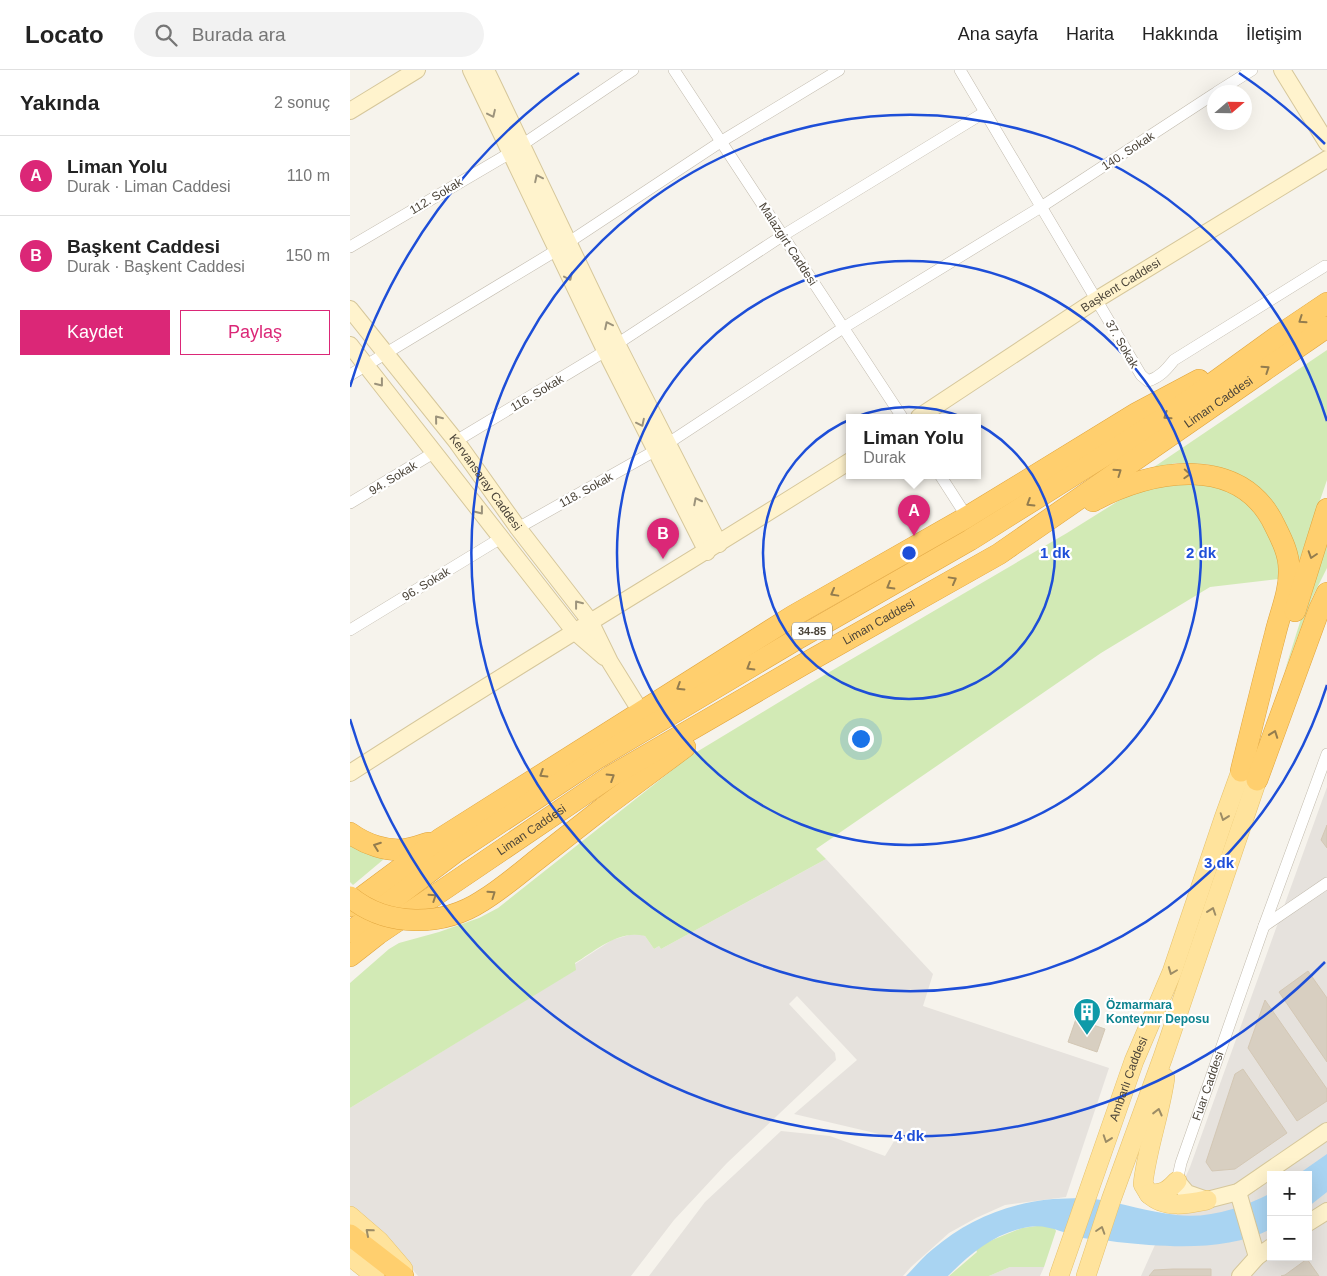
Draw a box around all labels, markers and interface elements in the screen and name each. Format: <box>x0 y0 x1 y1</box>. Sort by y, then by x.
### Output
search box <box>134 12 484 57</box>
text: Locato <box>25 21 104 48</box>
icon: search <box>152 21 180 49</box>
text: Burada ara <box>192 24 286 45</box>
text: Ana sayfa <box>958 24 1038 44</box>
text: Harita <box>1066 24 1114 44</box>
text: Hakkında <box>1142 24 1218 44</box>
text: İletişim <box>1246 24 1302 44</box>
north arrow <box>1207 85 1252 130</box>
text: Yakında <box>20 91 99 114</box>
text: 2 sonuç <box>274 94 330 111</box>
one-way arrow <box>486 109 496 118</box>
street label: 140. Sokak <box>1099 128 1158 173</box>
text: Liman Yolu <box>67 156 168 177</box>
text: A <box>30 167 42 184</box>
text: 110 m <box>287 167 330 184</box>
street label: 112. Sokak <box>407 174 466 217</box>
one-way arrow <box>533 174 544 183</box>
text: Durak · Liman Caddesi <box>67 178 231 195</box>
street label: Malazgirt Caddesi <box>756 200 820 288</box>
text: Başkent Caddesi <box>67 236 220 257</box>
text: B <box>30 247 42 264</box>
text: 150 m <box>286 247 330 264</box>
street label: Başkent Caddesi <box>1078 255 1163 315</box>
text: Durak · Başkent Caddesi <box>67 258 245 275</box>
one-way arrow <box>563 271 573 280</box>
button: Kaydet <box>20 310 170 355</box>
button: Paylaş <box>180 310 330 355</box>
one-way arrow <box>1299 314 1308 323</box>
street label: 37. Sokak <box>1103 317 1142 371</box>
one-way arrow <box>603 321 614 330</box>
one-way arrow <box>1260 366 1270 375</box>
street label: 116. Sokak <box>508 371 567 414</box>
street label: Liman Caddesi <box>1181 374 1255 431</box>
one-way arrow <box>374 377 382 386</box>
one-way arrow <box>1163 410 1173 419</box>
popup <box>846 414 981 479</box>
one-way arrow <box>434 415 443 424</box>
one-way arrow <box>634 417 644 426</box>
text: Liman Yolu <box>863 427 964 448</box>
street label: Kervansaray Caddesi <box>446 431 524 533</box>
text: Durak <box>863 449 906 466</box>
street label: 94. Sokak <box>367 458 420 498</box>
one-way arrow <box>1183 468 1191 479</box>
street label: 118. Sokak <box>557 469 616 510</box>
one-way arrow <box>1112 469 1122 478</box>
pin: A <box>898 495 930 536</box>
one-way arrow <box>1026 496 1035 506</box>
one-way arrow <box>693 497 703 506</box>
one-way arrow <box>475 505 483 514</box>
pin: B <box>647 518 679 559</box>
centre of rings <box>900 544 918 562</box>
text: 1 dk <box>1040 544 1071 561</box>
text: 2 dk <box>1186 544 1217 561</box>
one-way arrow <box>1308 551 1318 559</box>
street label: 96. Sokak <box>400 564 453 604</box>
one-way arrow <box>948 576 957 586</box>
one-way arrow <box>887 580 896 590</box>
one-way arrow <box>830 587 839 597</box>
street label: Liman Caddesi <box>840 596 917 648</box>
one-way arrow <box>575 601 583 610</box>
road number: 34-85 <box>792 622 832 640</box>
one-way arrow <box>746 661 755 671</box>
one-way arrow <box>677 681 686 690</box>
your location <box>848 726 874 752</box>
one-way arrow <box>1268 731 1278 739</box>
one-way arrow <box>539 768 549 777</box>
one-way arrow <box>605 774 614 783</box>
street label: Liman Caddesi <box>494 802 569 858</box>
one-way arrow <box>1220 812 1230 821</box>
one-way arrow <box>374 842 382 852</box>
text: 3 dk <box>1204 854 1235 871</box>
one-way arrow <box>487 891 496 900</box>
one-way arrow <box>427 894 436 904</box>
one-way arrow <box>1206 907 1216 915</box>
one-way arrow <box>1168 966 1178 975</box>
building icon: Özmarmara Konteynır Deposu <box>1072 997 1102 1036</box>
place label: Özmarmara Konteynır Deposu <box>1106 997 1209 1026</box>
street label: Ambarlı Caddesi <box>1107 1035 1151 1123</box>
street label: Fuar Caddesi <box>1189 1050 1226 1122</box>
one-way arrow <box>1152 1107 1163 1116</box>
text: 4 dk <box>894 1127 925 1144</box>
one-way arrow <box>1103 1134 1113 1143</box>
map controls <box>1267 1171 1312 1261</box>
button: + <box>1267 1171 1312 1216</box>
button: − <box>1267 1216 1312 1261</box>
one-way arrow <box>1096 1226 1106 1234</box>
one-way arrow <box>365 1229 374 1238</box>

